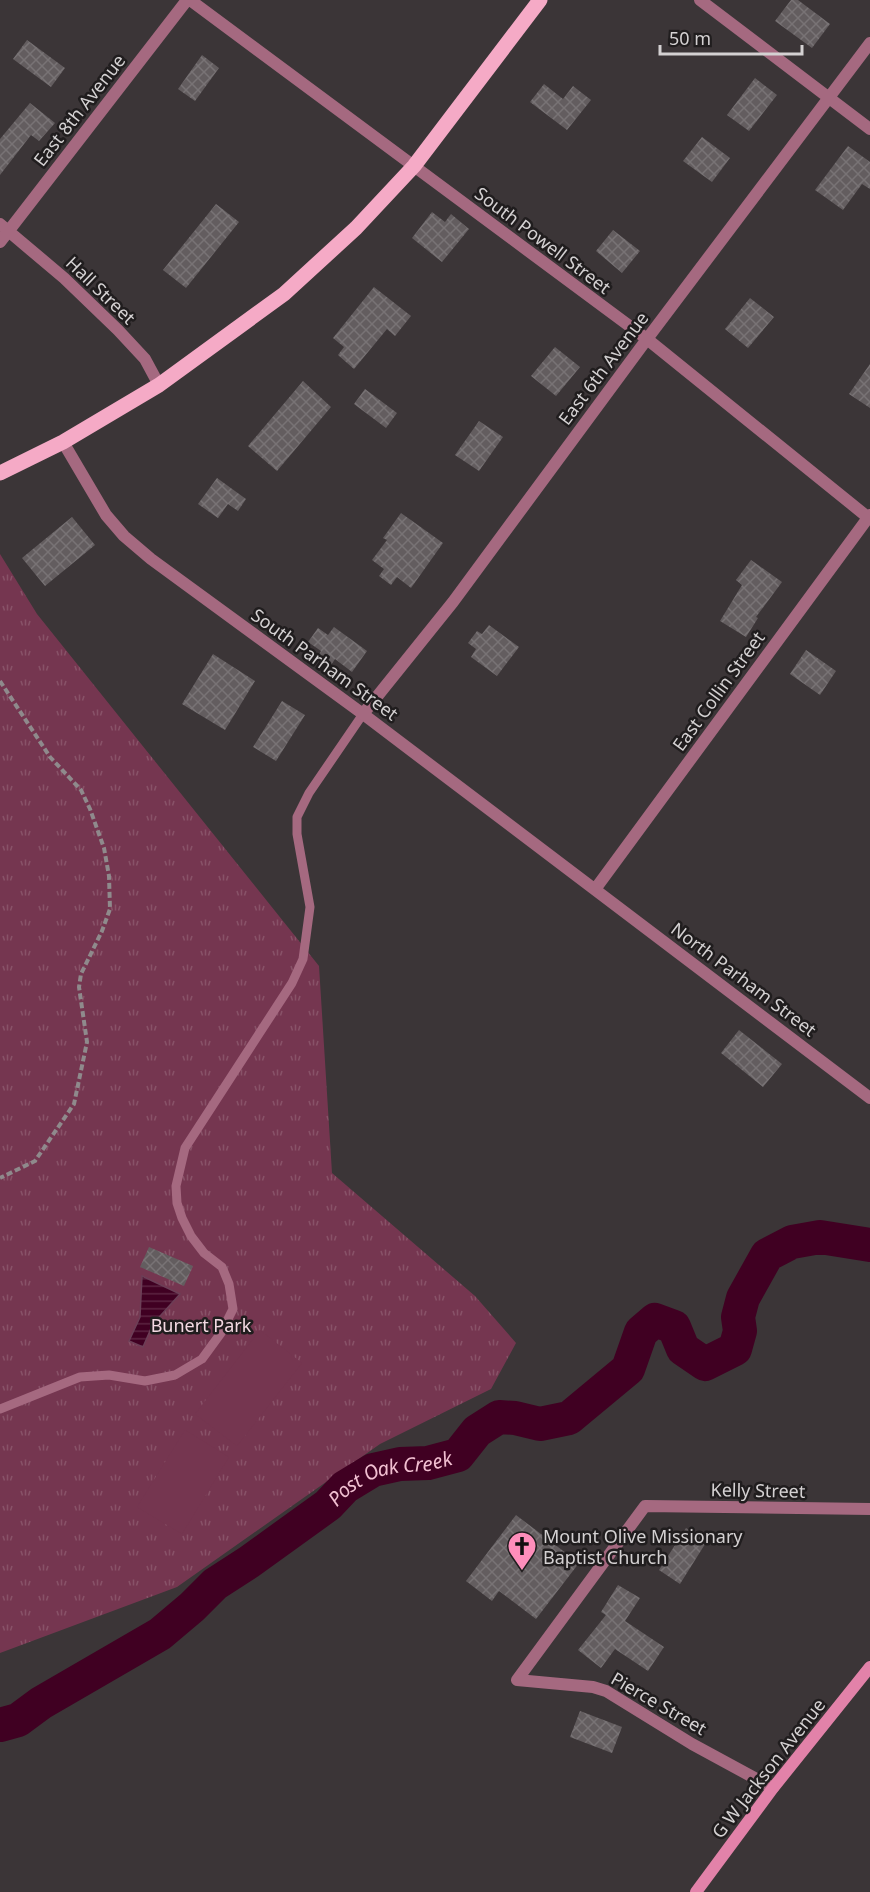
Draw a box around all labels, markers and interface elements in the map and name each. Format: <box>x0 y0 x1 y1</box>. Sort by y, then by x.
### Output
scale bar <box>660 18 802 56</box>
text: 50 m <box>669 26 711 50</box>
street label: East 8th Avenue <box>28 49 130 171</box>
street label: South Powell Street <box>470 181 616 299</box>
street label: Hall Street <box>61 251 141 329</box>
street label: East 6th Avenue <box>553 307 653 429</box>
street label: South Parham Street <box>247 603 403 726</box>
street label: East Collin Street <box>667 626 770 756</box>
street label: North Parham Street <box>667 917 822 1042</box>
park label: Bunert Park <box>151 1313 252 1337</box>
water label: Post Oak Creek <box>321 1443 456 1511</box>
street label: Kelly Street <box>710 1477 806 1503</box>
place label: Mount Olive Missionary Baptist Church <box>543 1524 743 1569</box>
church icon: Mount Olive Missionary Baptist Church <box>506 1530 538 1572</box>
street label: Pierce Street <box>607 1666 712 1740</box>
street label: G W Jackson Avenue <box>706 1693 830 1843</box>

